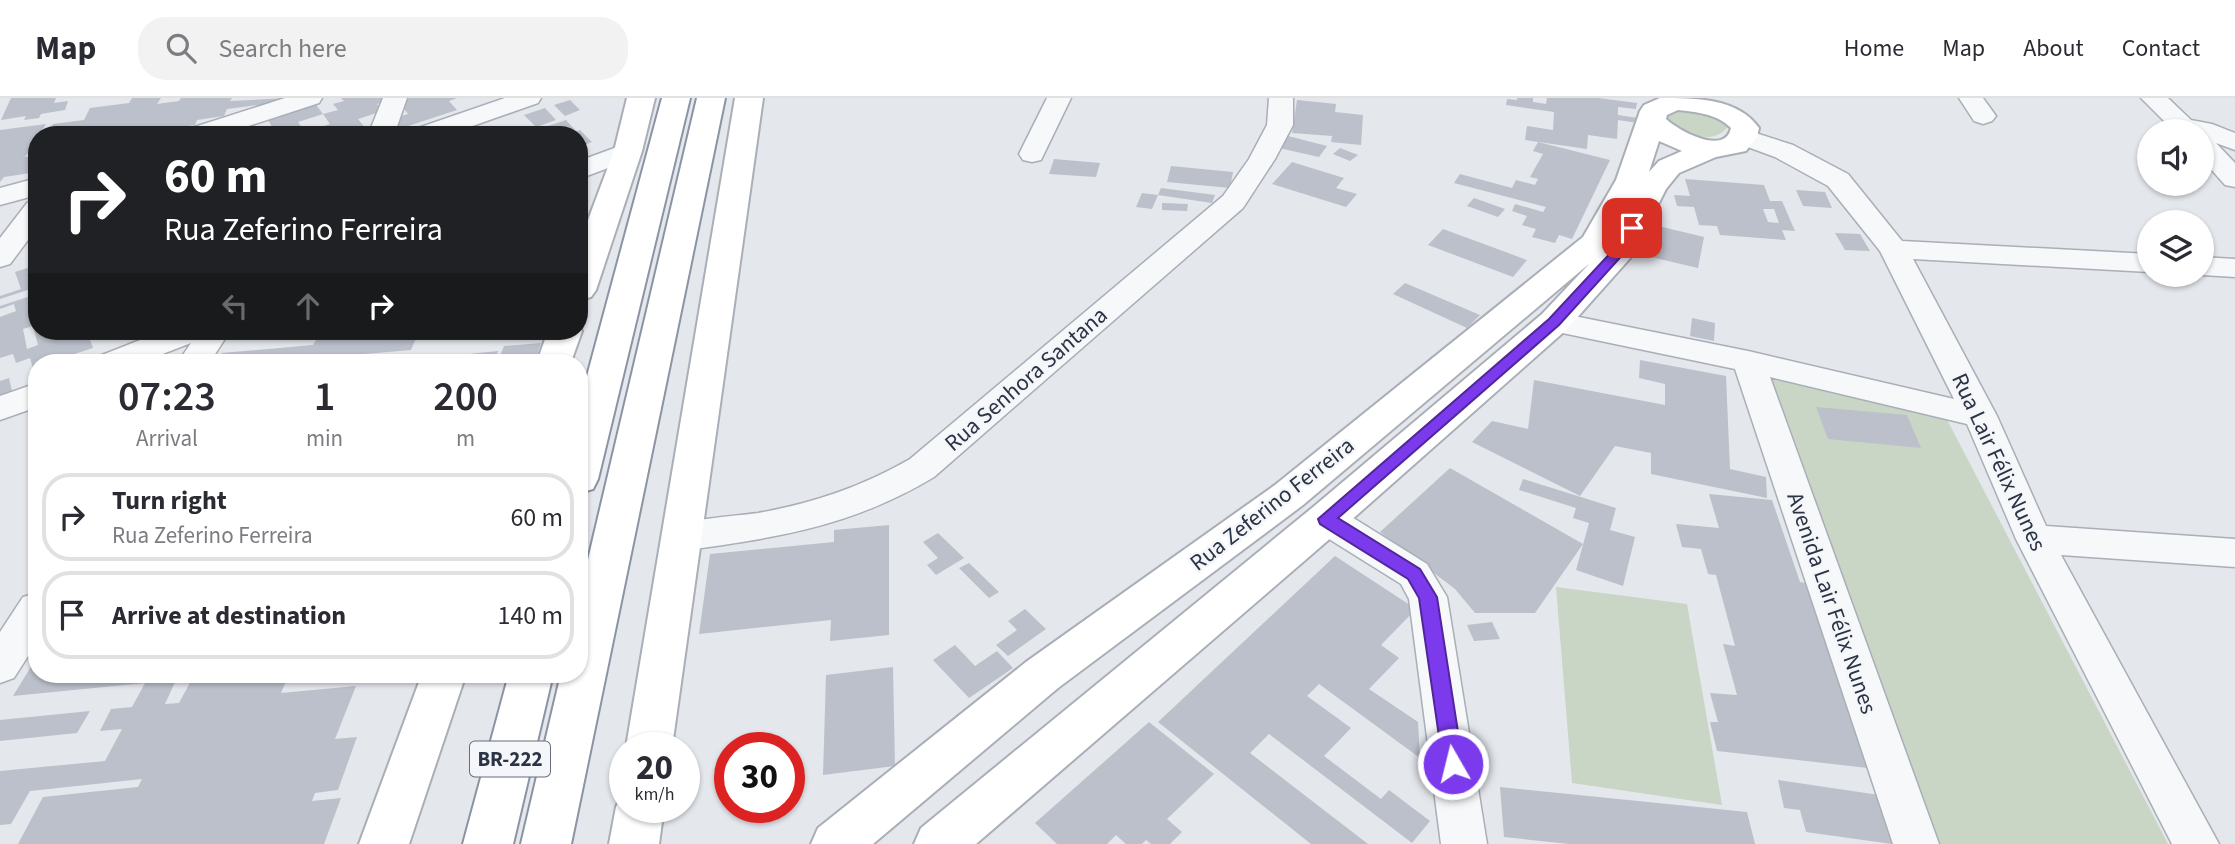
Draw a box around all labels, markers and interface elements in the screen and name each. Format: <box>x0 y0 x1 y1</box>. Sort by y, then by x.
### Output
search box <box>138 17 628 80</box>
text: Map <box>35 25 96 72</box>
icon: search <box>162 29 200 67</box>
text: Search here <box>218 30 347 67</box>
text: Home <box>1844 31 1904 66</box>
text: Map <box>1942 31 1985 66</box>
text: About <box>2023 31 2084 66</box>
text: Contact <box>2122 31 2200 66</box>
map controls <box>2137 119 2214 287</box>
button: sound <box>2137 119 2214 196</box>
text: 60 m <box>164 142 268 212</box>
icon: right <box>49 154 140 245</box>
pin <box>1602 198 1662 258</box>
text: Rua Zeferino Ferreira <box>164 207 443 253</box>
icon: arrive <box>1613 209 1651 247</box>
button: layers <box>2137 210 2214 287</box>
icon: left <box>216 287 254 325</box>
icon: ahead <box>289 287 327 325</box>
icon: right <box>362 287 400 325</box>
street label: Rua Senhora Santana <box>937 299 1115 459</box>
text: 07:23 <box>118 367 216 427</box>
text: 1 <box>314 367 335 427</box>
text: 200 <box>433 367 498 427</box>
street label: Rua Lair Félix Nunes <box>1943 368 2055 556</box>
text: Arrival <box>136 422 198 455</box>
text: min <box>306 422 343 455</box>
text: m <box>456 422 475 455</box>
street label: Rua Zeferino Ferreira <box>1183 429 1361 579</box>
text: Turn right <box>112 482 227 519</box>
street label: Avenida Lair Félix Nunes <box>1779 488 1885 718</box>
icon: right <box>53 498 91 536</box>
text: 60 m <box>510 499 563 536</box>
text: Rua Zeferino Ferreira <box>112 519 313 552</box>
icon: arrive <box>53 596 91 634</box>
text: Arrive at destination <box>112 597 346 634</box>
text: 140 m <box>497 597 563 634</box>
position arrow <box>1416 727 1490 801</box>
speed limit sign: 30 <box>714 732 805 823</box>
road number: BR-222 <box>470 742 550 776</box>
text: 20 <box>636 743 673 793</box>
text: km/h <box>635 782 674 807</box>

